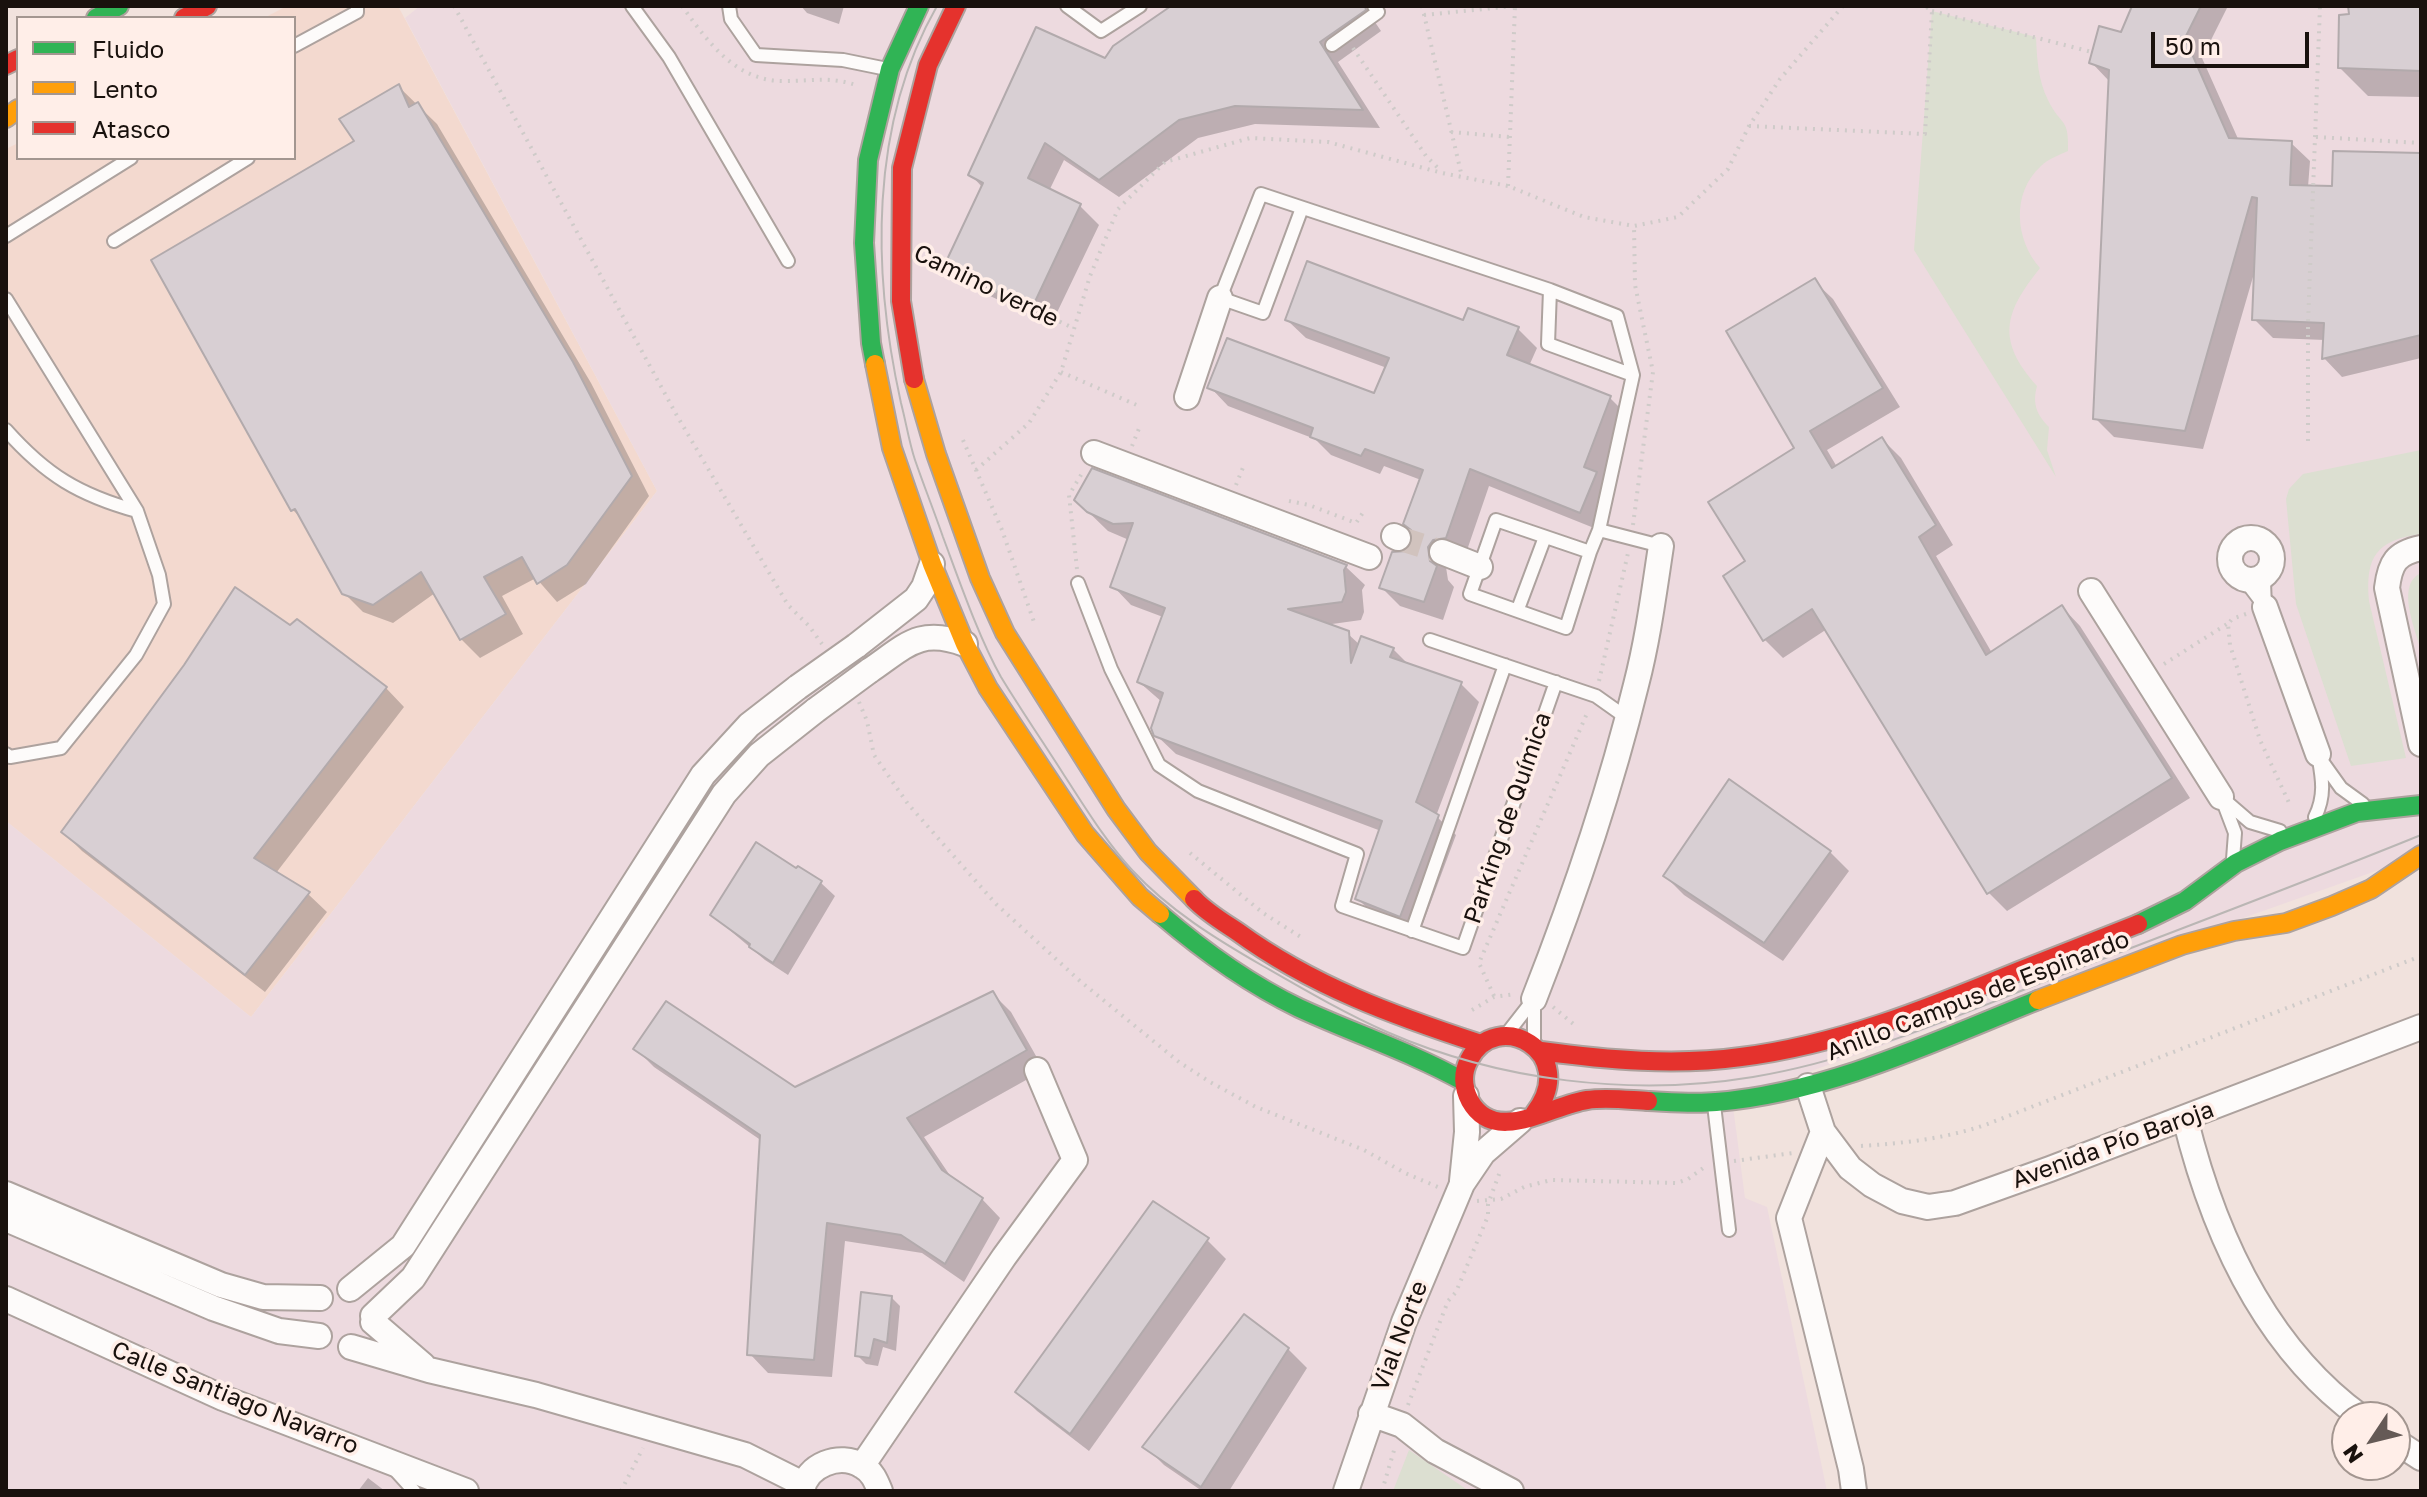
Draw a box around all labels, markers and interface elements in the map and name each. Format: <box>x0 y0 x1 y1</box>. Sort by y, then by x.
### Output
legend <box>16 16 296 160</box>
scale bar <box>2155 16 2313 66</box>
text: 50 m <box>2165 31 2221 60</box>
text: Fluido <box>92 34 164 63</box>
text: Lento <box>92 74 158 103</box>
text: Atasco <box>92 114 170 143</box>
street label: Camino verde <box>909 239 1063 333</box>
street label: Parking de Química <box>1458 709 1558 927</box>
street label: Anillo Campus de Espinardo <box>1823 925 2133 1067</box>
street label: Avenida Pío Baroja <box>2008 1095 2218 1195</box>
street label: Vial Norte <box>1366 1277 1434 1395</box>
street label: Calle Santiago Navarro <box>107 1335 363 1461</box>
north arrow <box>2331 1401 2411 1481</box>
text: N <box>2337 1439 2368 1469</box>

